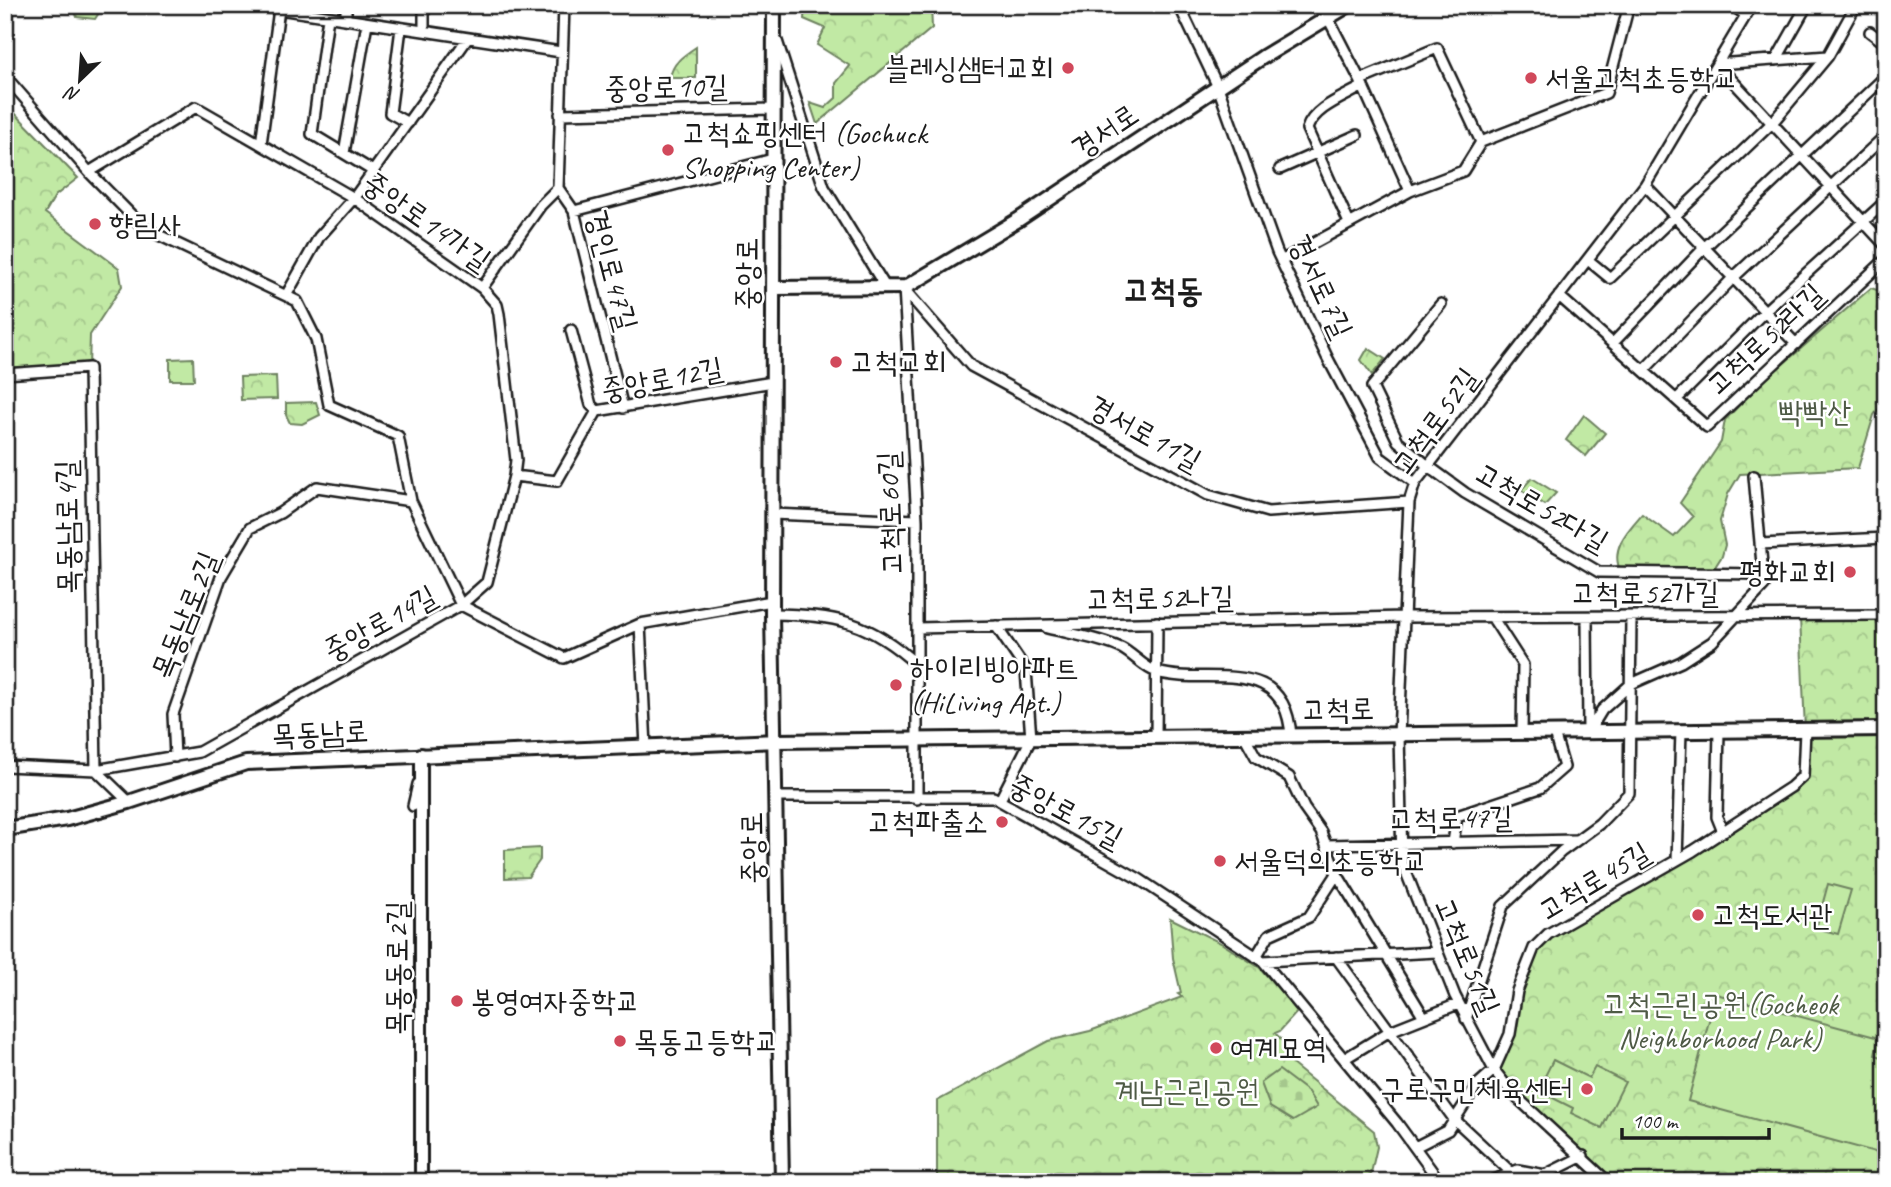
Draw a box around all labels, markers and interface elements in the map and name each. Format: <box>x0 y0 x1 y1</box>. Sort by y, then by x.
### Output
north arrow <box>46 46 116 116</box>
place label: 블레싱샘터교회 <box>885 49 1054 87</box>
place label: 서울고척초등학교 <box>1545 59 1738 97</box>
marker: 블레싱샘터교회 <box>1060 60 1076 76</box>
street label: 중앙로10길 <box>604 67 728 107</box>
marker: 서울고척초등학교 <box>1523 70 1539 86</box>
text: N <box>60 80 84 108</box>
street label: 경서로 <box>1064 95 1146 167</box>
place label: 고척쇼핑센터 (Gochuck Shopping Center) <box>682 114 929 186</box>
marker: 고척쇼핑센터 (Gochuck Shopping Center) <box>660 142 676 158</box>
street label: 중앙로14가길 <box>356 163 498 279</box>
place label: 향림사 <box>109 205 181 243</box>
street label: 경인로47길 <box>578 205 646 335</box>
marker: 향림사 <box>87 216 103 232</box>
street label: 경서로7길 <box>1281 228 1361 344</box>
street label: 중앙로 <box>728 238 766 310</box>
district label: 고척동 <box>1123 269 1203 311</box>
street label: 고척로52라길 <box>1698 275 1832 403</box>
place label: 고척교회 <box>850 343 947 381</box>
street label: 중앙로12길 <box>598 349 726 409</box>
marker: 고척교회 <box>828 354 844 370</box>
street label: 고척로52길 <box>1383 360 1487 482</box>
street label: 경서로11길 <box>1082 386 1208 480</box>
park label: 빡빡산 <box>1779 393 1851 431</box>
street label: 고척로60길 <box>869 451 911 575</box>
street label: 고척로52다길 <box>1469 454 1615 560</box>
street label: 목동남로4길 <box>47 460 87 594</box>
street label: 목동남로2길 <box>142 546 228 684</box>
place label: 평화교회 <box>1739 553 1836 591</box>
marker: 평화교회 <box>1842 564 1858 580</box>
street label: 고척로52가길 <box>1571 574 1719 612</box>
street label: 중앙로14길 <box>317 576 443 670</box>
street label: 고척로52나길 <box>1086 578 1234 618</box>
place label: 하이리빙아파트 (HiLiving Apt.) <box>910 649 1079 721</box>
marker: 하이리빙아파트 (HiLiving Apt.) <box>888 677 904 693</box>
street label: 고척로 <box>1301 689 1375 729</box>
street label: 목동남로 <box>271 711 369 755</box>
street label: 중앙로15길 <box>1003 765 1129 857</box>
street label: 고척로47길 <box>1389 798 1513 838</box>
place label: 고척파출소 <box>867 803 988 841</box>
street label: 중앙로 <box>732 811 772 885</box>
marker: 고척파출소 <box>994 814 1010 830</box>
street label: 고척로45길 <box>1531 833 1657 929</box>
place label: 서울덕의초등학교 <box>1234 842 1427 880</box>
marker: 서울덕의초등학교 <box>1212 853 1228 869</box>
street label: 고척로51길 <box>1425 892 1509 1020</box>
place label: 고척도서관 <box>1712 896 1833 934</box>
street label: 목동동로2길 <box>378 901 416 1035</box>
marker: 고척도서관 <box>1690 907 1706 923</box>
place label: 봉영여자중학교 <box>471 982 640 1020</box>
park label: 고척근린공원(Gocheok Neighborhood Park) <box>1602 985 1840 1057</box>
marker: 봉영여자중학교 <box>449 993 465 1009</box>
place label: 목동고등학교 <box>634 1022 779 1060</box>
place label: 여계묘역 <box>1230 1029 1327 1067</box>
marker: 목동고등학교 <box>612 1033 628 1049</box>
marker: 여계묘역 <box>1208 1040 1224 1056</box>
place label: 구로구민체육센터 <box>1380 1070 1573 1108</box>
park label: 계남근린공원 <box>1115 1072 1259 1110</box>
marker: 구로구민체육센터 <box>1579 1081 1595 1097</box>
scale bar <box>1622 1096 1769 1140</box>
text: 100 m <box>1632 1108 1679 1134</box>

